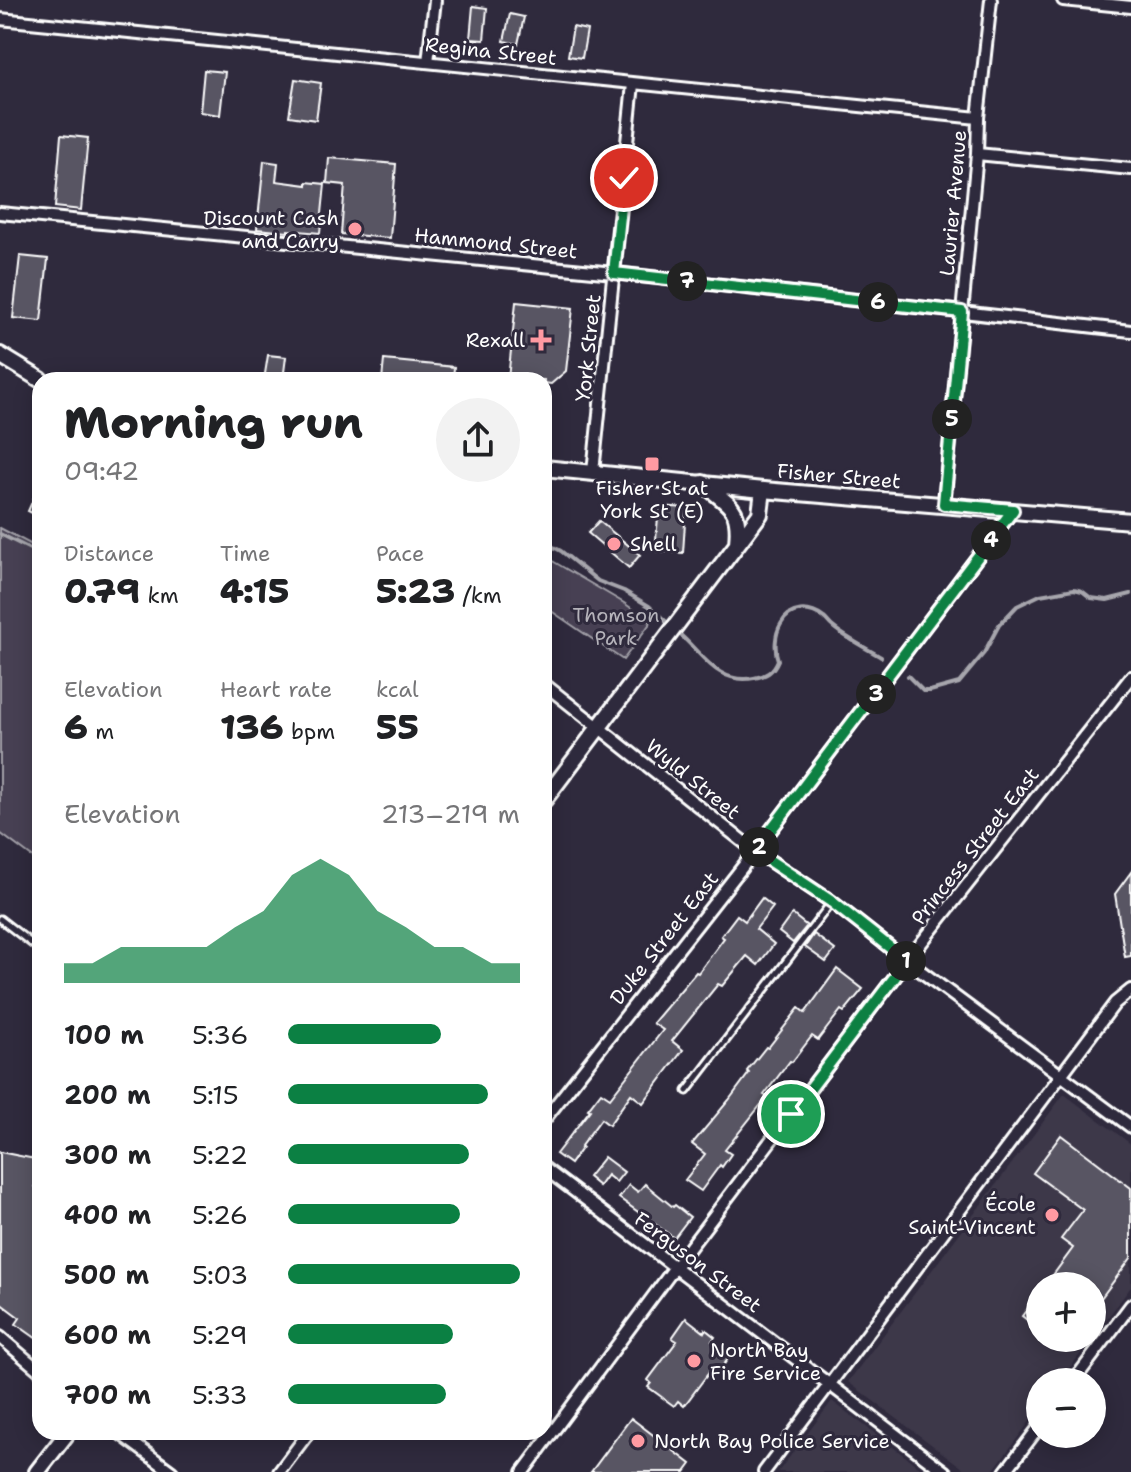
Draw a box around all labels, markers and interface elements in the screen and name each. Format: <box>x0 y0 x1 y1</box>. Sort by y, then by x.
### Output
street label: Regina Street <box>424 31 558 71</box>
street label: Laurier Avenue <box>934 129 972 277</box>
pin <box>590 144 658 212</box>
icon: check <box>602 156 646 200</box>
place label: Discount Cash and Carry <box>203 205 339 254</box>
marker: Discount Cash and Carry <box>346 220 364 238</box>
street label: Hammond Street <box>413 222 579 264</box>
pin: 7 <box>667 261 707 301</box>
text: 7 <box>679 266 695 295</box>
pin: 6 <box>858 282 898 322</box>
text: 6 <box>870 287 886 316</box>
street label: York Street <box>569 293 607 403</box>
place label: Rexall <box>466 327 525 353</box>
marker: Rexall <box>532 331 550 349</box>
text: Morning run <box>64 393 363 452</box>
button: share <box>436 398 520 482</box>
pin: 5 <box>932 399 972 439</box>
text: 5 <box>945 404 959 433</box>
text: 09:42 <box>64 453 139 488</box>
marker: Fisher St at York St (E) <box>643 455 661 473</box>
street label: Fisher Street <box>776 458 902 494</box>
place label: Fisher St at York St (E) <box>596 475 708 524</box>
pin: 4 <box>971 520 1011 560</box>
text: 4 <box>983 525 999 554</box>
place label: Shell <box>630 531 676 557</box>
marker: Shell <box>605 535 623 553</box>
text: Distance <box>64 539 154 568</box>
text: Time <box>220 539 270 568</box>
text: Pace <box>376 539 424 568</box>
text: 0.79 <box>64 568 140 614</box>
text: 4:15 <box>220 568 289 614</box>
text: 5:23 <box>376 568 455 614</box>
text: km <box>140 581 179 610</box>
text: /km <box>455 581 502 610</box>
park label: Thomson Park <box>573 602 659 651</box>
pin: 3 <box>856 674 896 714</box>
text: Elevation <box>64 675 162 704</box>
text: Heart rate <box>220 675 332 704</box>
text: kcal <box>376 675 419 704</box>
text: 3 <box>868 679 884 708</box>
text: 6 <box>64 704 88 750</box>
text: 136 <box>220 704 283 750</box>
text: 55 <box>376 704 419 750</box>
text: m <box>88 717 114 746</box>
text: bpm <box>283 717 335 746</box>
street label: Wyld Street <box>640 733 746 825</box>
street label: Princess Street East <box>905 762 1045 930</box>
text: Elevation <box>64 796 180 831</box>
text: 213–219 m <box>381 796 520 831</box>
pin: 2 <box>739 827 779 867</box>
text: 2 <box>751 832 767 861</box>
street label: Duke Street East <box>604 866 724 1010</box>
pin: 1 <box>886 941 926 981</box>
text: 1 <box>901 946 911 975</box>
text: 100 m <box>64 1017 144 1052</box>
text: 5:36 <box>192 1017 248 1052</box>
text: 200 m <box>64 1077 151 1112</box>
text: 5:15 <box>192 1077 239 1112</box>
pin <box>757 1080 825 1148</box>
icon: arrive <box>769 1092 813 1136</box>
text: 300 m <box>64 1137 151 1172</box>
text: 5:22 <box>192 1137 248 1172</box>
place label: École Saint-Vincent <box>908 1191 1036 1240</box>
text: 400 m <box>64 1197 151 1232</box>
text: 5:26 <box>192 1197 248 1232</box>
street label: Ferguson Street <box>629 1206 767 1318</box>
marker: École Saint-Vincent <box>1043 1206 1061 1224</box>
text: 500 m <box>64 1257 149 1292</box>
text: 5:03 <box>192 1257 248 1292</box>
map controls <box>1026 1272 1106 1448</box>
button: + <box>1026 1272 1106 1352</box>
text: 600 m <box>64 1317 151 1352</box>
text: 5:29 <box>192 1317 248 1352</box>
place label: North Bay Fire Service <box>710 1337 821 1386</box>
marker: North Bay Fire Service <box>685 1352 703 1370</box>
button: − <box>1026 1368 1106 1448</box>
text: 700 m <box>64 1377 151 1412</box>
text: 5:33 <box>192 1377 248 1412</box>
place label: North Bay Police Service <box>654 1428 890 1454</box>
marker: North Bay Police Service <box>629 1432 647 1450</box>

